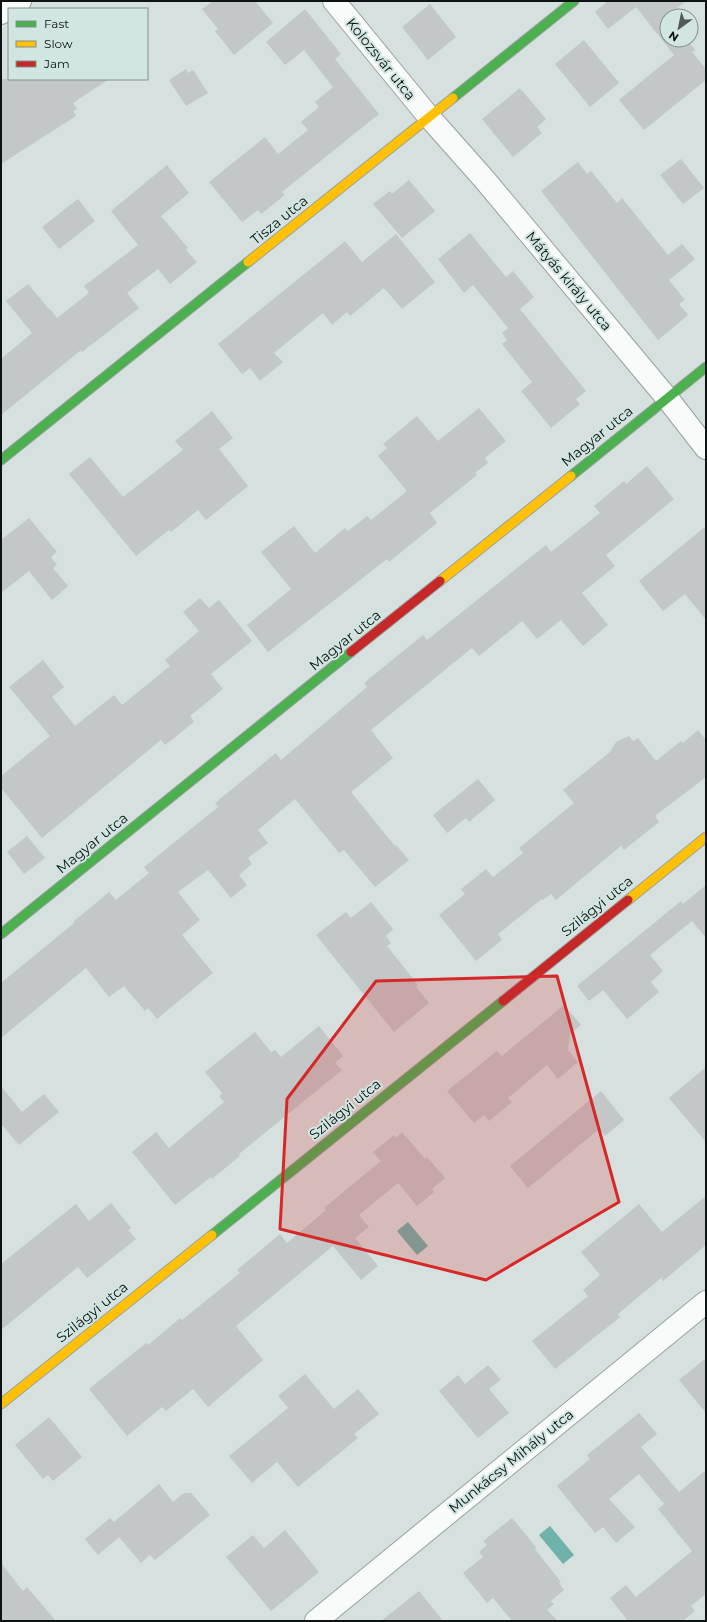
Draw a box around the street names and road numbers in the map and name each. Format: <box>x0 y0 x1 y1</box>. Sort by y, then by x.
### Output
street label: Kolozsvár utca <box>342 14 420 104</box>
street label: Tisza utca <box>247 191 311 249</box>
street label: Mátyás király utca <box>522 228 616 334</box>
street label: Magyar utca <box>558 402 636 470</box>
street label: Magyar utca <box>306 606 384 674</box>
street label: Magyar utca <box>53 809 131 877</box>
street label: Szilágyi utca <box>557 872 637 940</box>
street label: Szilágyi utca <box>305 1075 385 1143</box>
street label: Szilágyi utca <box>52 1278 132 1346</box>
street label: Munkácsy Mihály utca <box>445 1405 577 1517</box>

